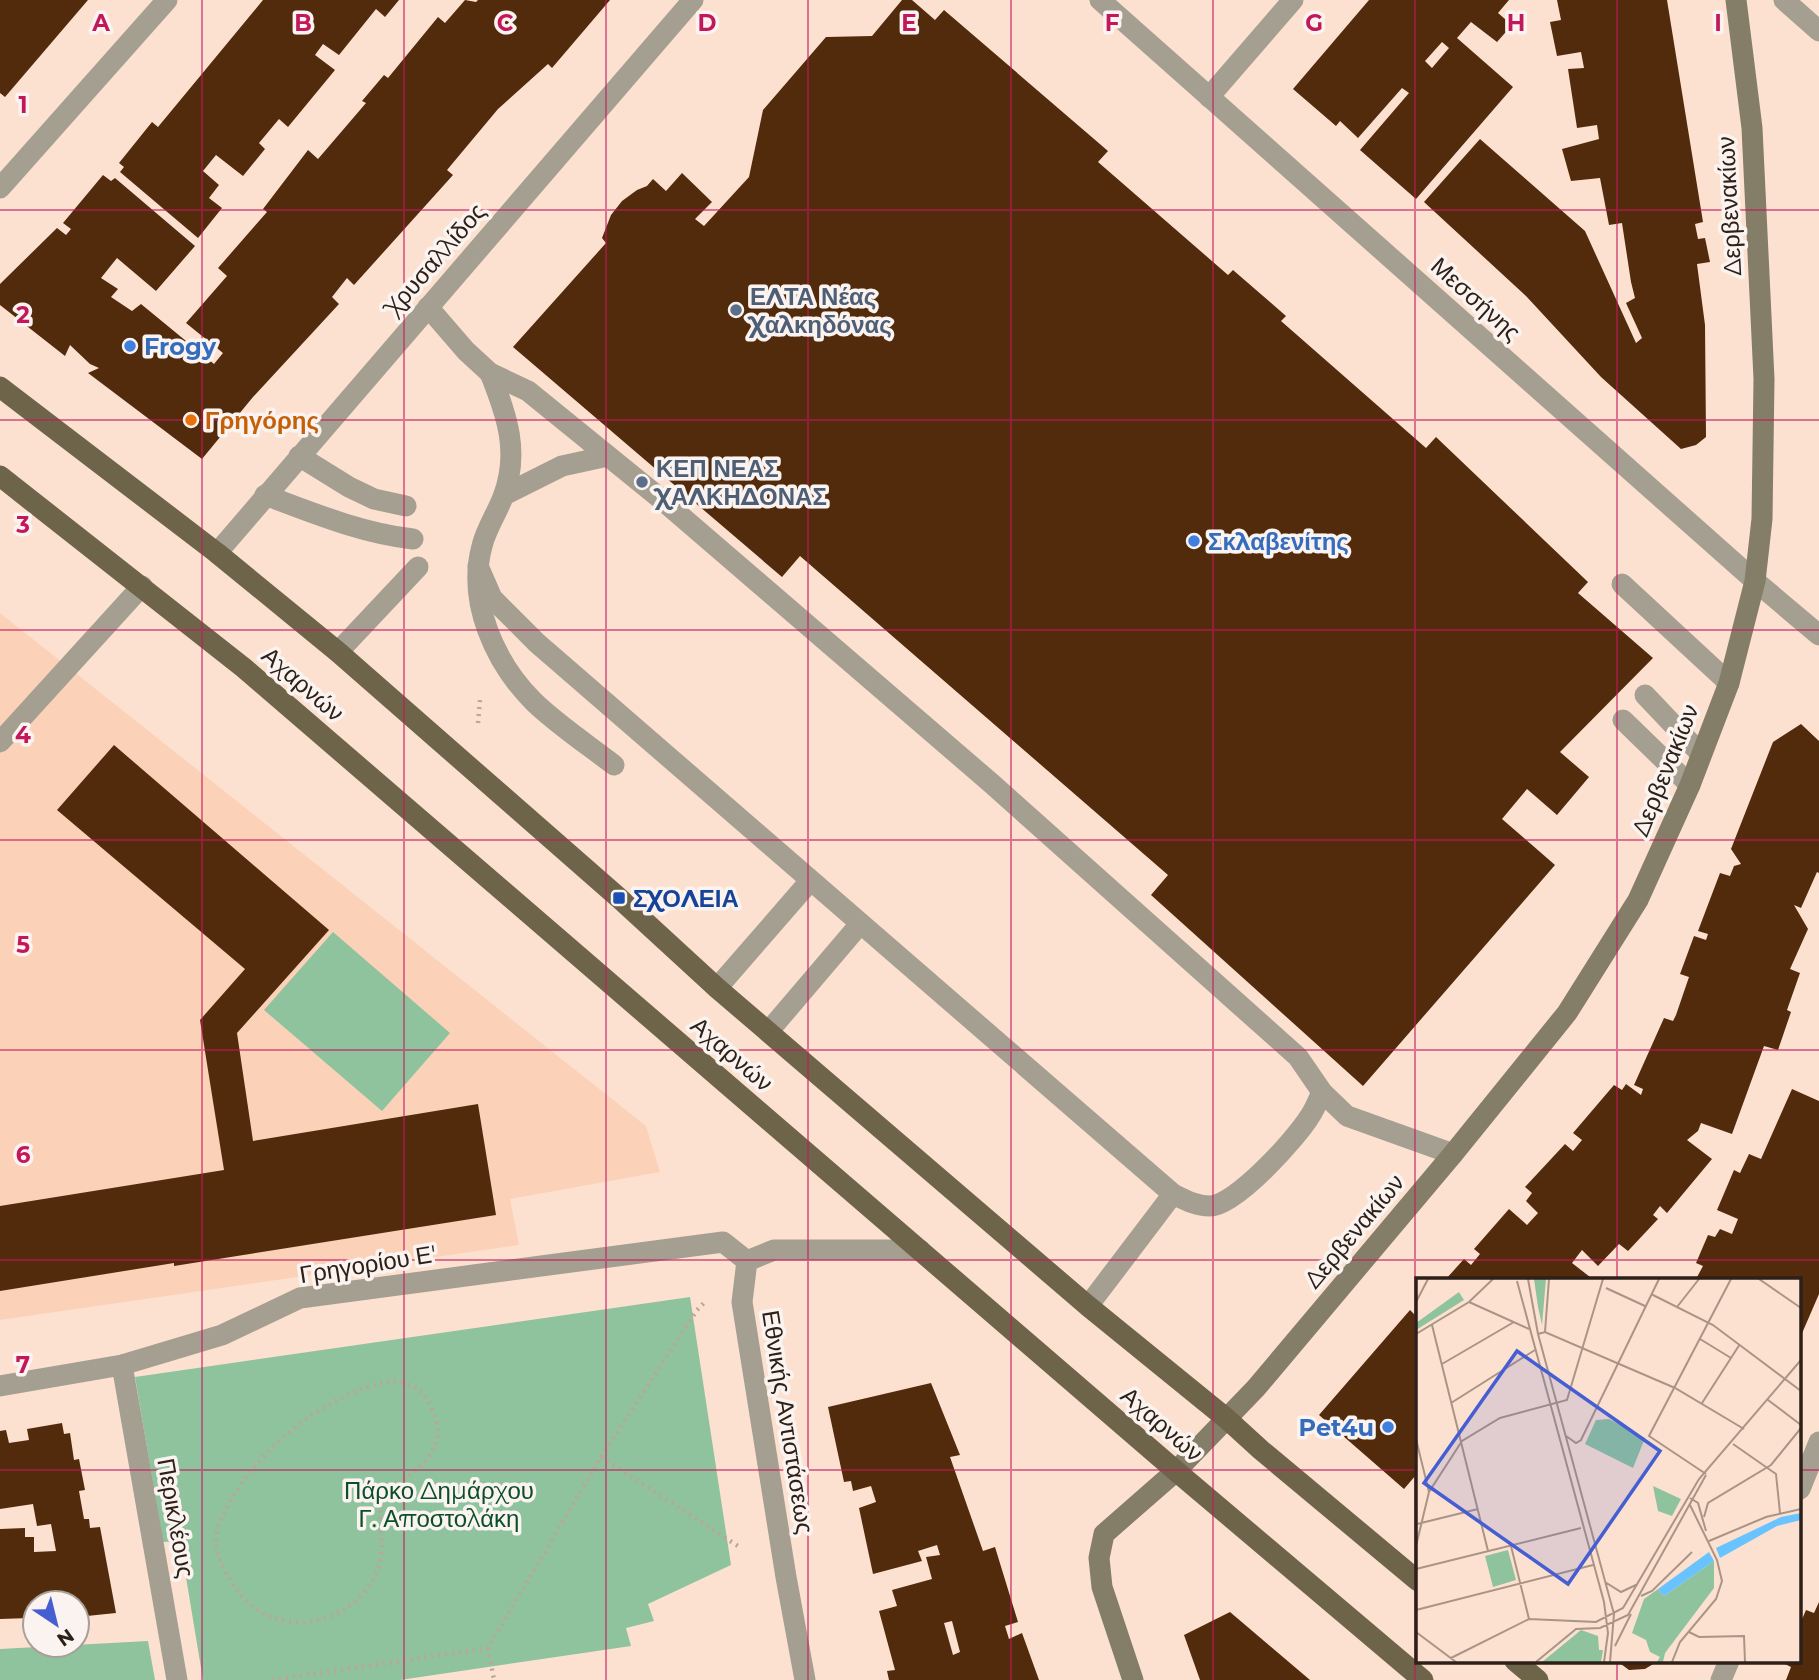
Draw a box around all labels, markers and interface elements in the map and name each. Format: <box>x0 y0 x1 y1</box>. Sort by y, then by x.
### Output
text: A <box>91 9 110 37</box>
text: B <box>294 9 312 37</box>
text: C <box>497 9 514 37</box>
text: D <box>698 9 717 37</box>
text: E <box>901 9 917 37</box>
text: F <box>1105 9 1120 37</box>
text: G <box>1305 9 1323 37</box>
text: H <box>1507 9 1525 37</box>
text: I <box>1714 9 1722 37</box>
text: 1 <box>18 91 28 119</box>
street label: Δερβενακίων <box>1711 135 1747 277</box>
street label: Χρυσαλλίδος <box>377 197 491 323</box>
street label: Μεσσήνης <box>1425 251 1527 347</box>
place label: ΕΛΤΑ Νέας Χαλκηδόνας <box>747 282 892 339</box>
text: 2 <box>16 301 30 329</box>
marker: ΕΛΤΑ Νέας Χαλκηδόνας <box>728 302 744 318</box>
place label: Frogy <box>144 332 217 361</box>
marker: Frogy <box>122 338 138 354</box>
place label: Γρηγόρης <box>205 406 319 435</box>
marker: Γρηγόρης <box>183 412 199 428</box>
place label: ΚΕΠ ΝΕΑΣ ΧΑΛΚΗΔΟΝΑΣ <box>653 454 827 511</box>
marker: ΚΕΠ ΝΕΑΣ ΧΑΛΚΗΔΟΝΑΣ <box>634 474 650 490</box>
text: 3 <box>15 511 30 539</box>
place label: Σκλαβενίτης <box>1208 527 1349 556</box>
marker: Σκλαβενίτης <box>1186 533 1202 549</box>
street label: Αχαρνών <box>256 641 350 727</box>
street label: Δερβενακίων <box>1625 700 1705 840</box>
text: 4 <box>15 721 31 749</box>
place label: ΣΧΟΛΕΙΑ <box>633 884 739 913</box>
marker: ΣΧΟΛΕΙΑ <box>611 890 627 906</box>
text: 5 <box>16 931 30 959</box>
street label: Αχαρνών <box>685 1011 779 1097</box>
text: 6 <box>16 1141 31 1169</box>
street label: Δερβενακίων <box>1298 1168 1410 1294</box>
street label: Γρηγορίου Ε' <box>297 1239 439 1289</box>
inset map <box>1416 1278 1801 1662</box>
street label: Εθνικής Αντιστάσεως <box>756 1308 820 1536</box>
text: 7 <box>16 1351 30 1379</box>
street label: Αχαρνών <box>1115 1381 1209 1467</box>
place label: Pet4u <box>1299 1413 1374 1442</box>
marker: Pet4u <box>1380 1419 1396 1435</box>
street label: Περικλέους <box>151 1456 201 1580</box>
park label: Πάρκο Δημάρχου Γ. Αποστολάκη <box>344 1476 534 1533</box>
north arrow <box>21 1589 91 1659</box>
text: N <box>53 1624 78 1651</box>

